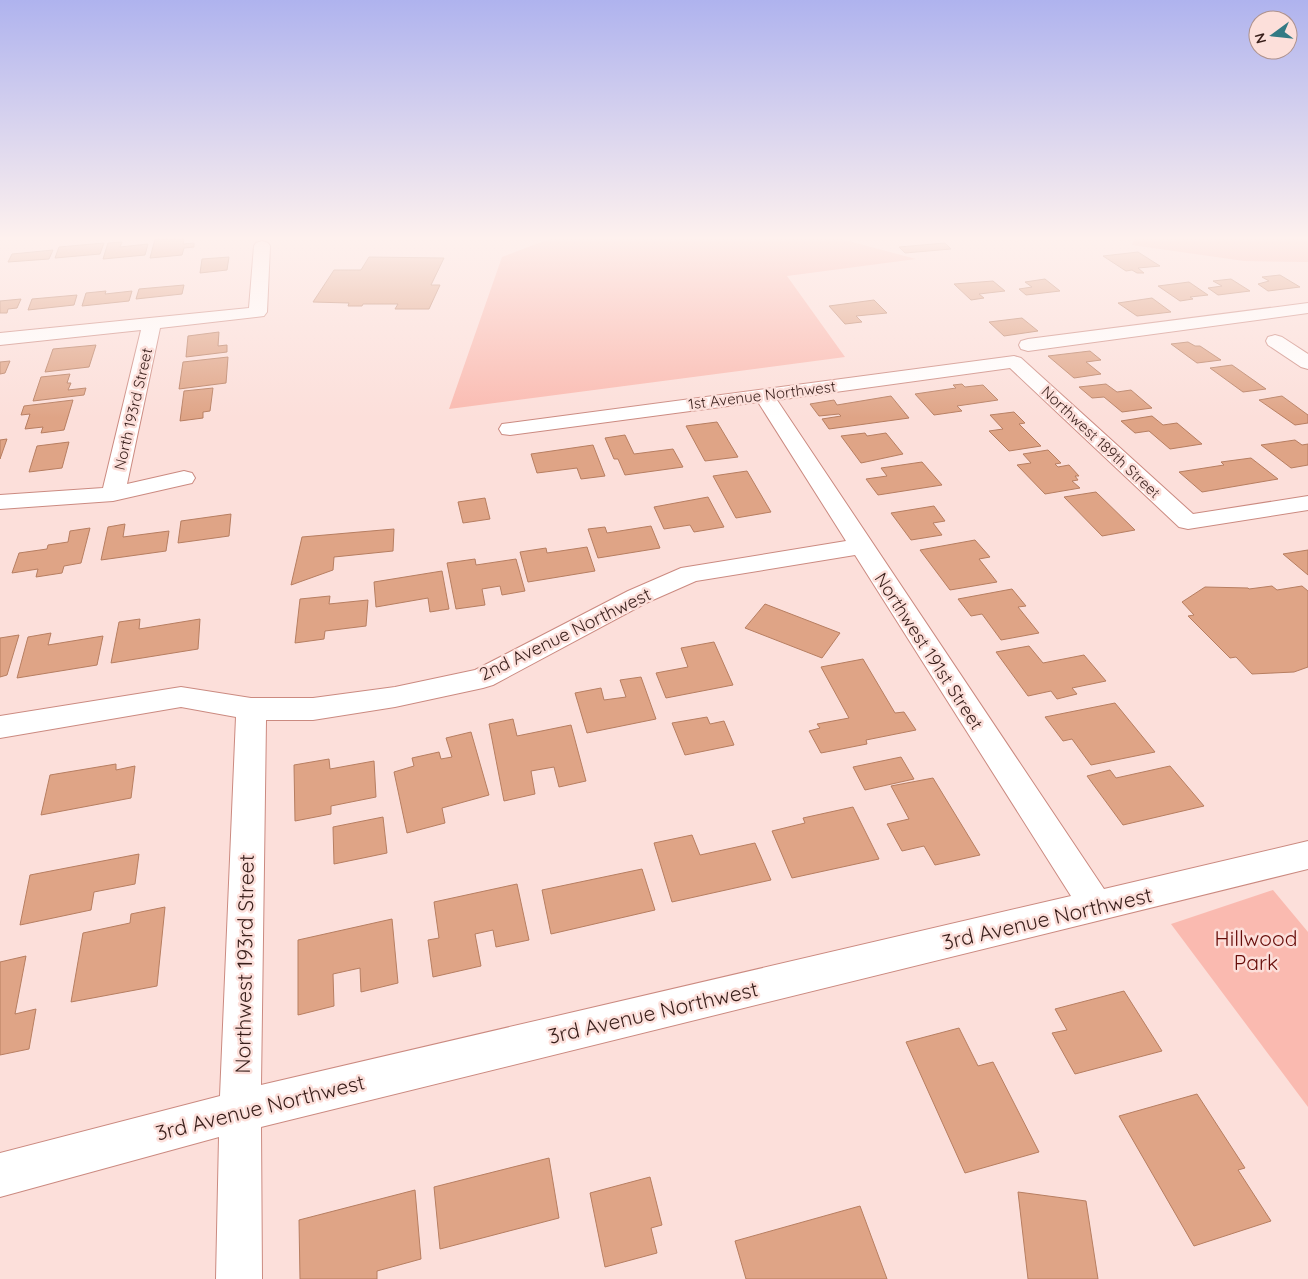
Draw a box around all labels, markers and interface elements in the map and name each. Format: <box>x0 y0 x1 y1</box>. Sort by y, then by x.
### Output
north arrow <box>1248 10 1298 60</box>
text: N <box>1250 31 1270 46</box>
street label: North 193rd Street <box>110 346 156 472</box>
street label: 1st Avenue Northwest <box>687 377 837 413</box>
street label: Northwest 189th Street <box>1037 382 1165 502</box>
street label: Northwest 191st Street <box>870 568 988 734</box>
street label: 2nd Avenue Northwest <box>475 582 655 686</box>
street label: Northwest 193rd Street <box>229 854 259 1074</box>
street label: 3rd Avenue Northwest <box>940 881 1154 955</box>
park label: Hillwood Park <box>1215 925 1297 975</box>
street label: 3rd Avenue Northwest <box>546 975 760 1049</box>
street label: 3rd Avenue Northwest <box>153 1068 367 1146</box>

